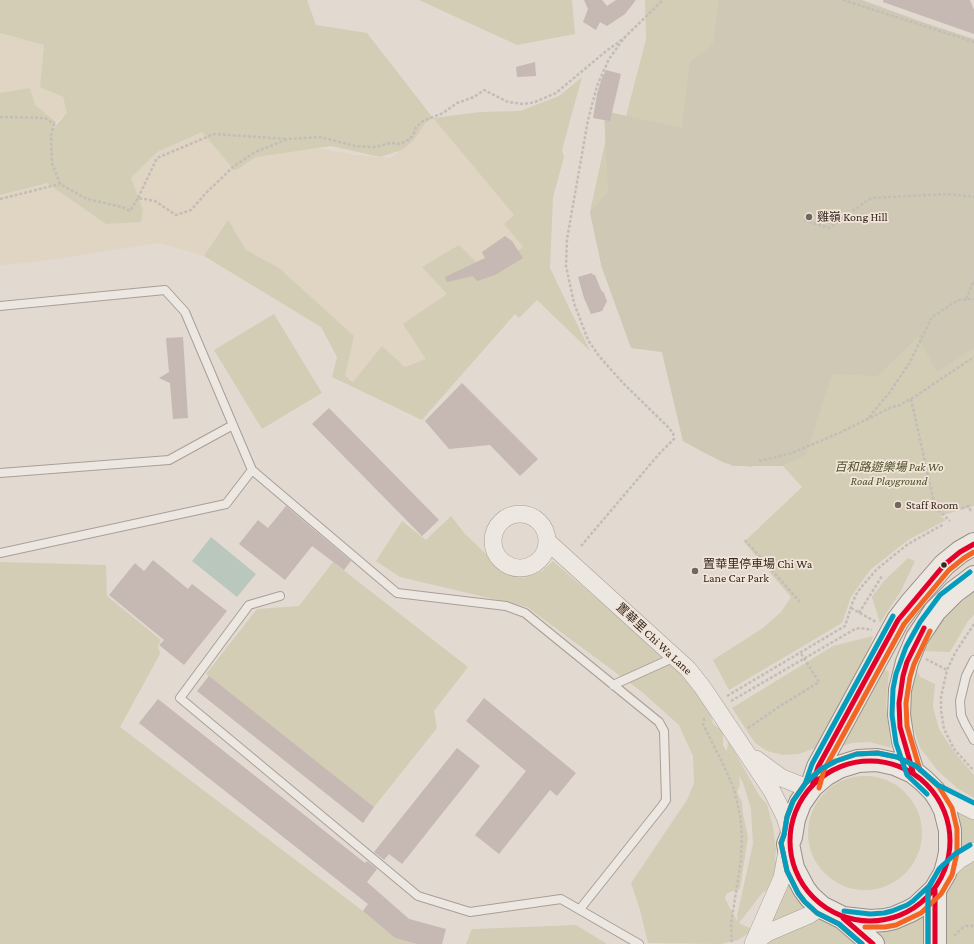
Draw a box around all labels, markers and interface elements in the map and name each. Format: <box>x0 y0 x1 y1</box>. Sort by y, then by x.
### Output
place label: 雞嶺 Kong Hill <box>817 210 888 224</box>
marker: 雞嶺 Kong Hill <box>804 212 814 222</box>
park label: 百和路遊樂場 Pak Wo Road Playground <box>835 460 943 488</box>
place label: Staff Room <box>906 498 958 512</box>
marker: Staff Room <box>893 500 903 510</box>
place label: 置華里停車場 Chi Wa Lane Car Park <box>703 557 812 585</box>
unlabelled marker <box>939 560 949 570</box>
marker: 置華里停車場 Chi Wa Lane Car Park <box>690 566 700 576</box>
street label: 置華里 Chi Wa Lane <box>613 600 695 678</box>

